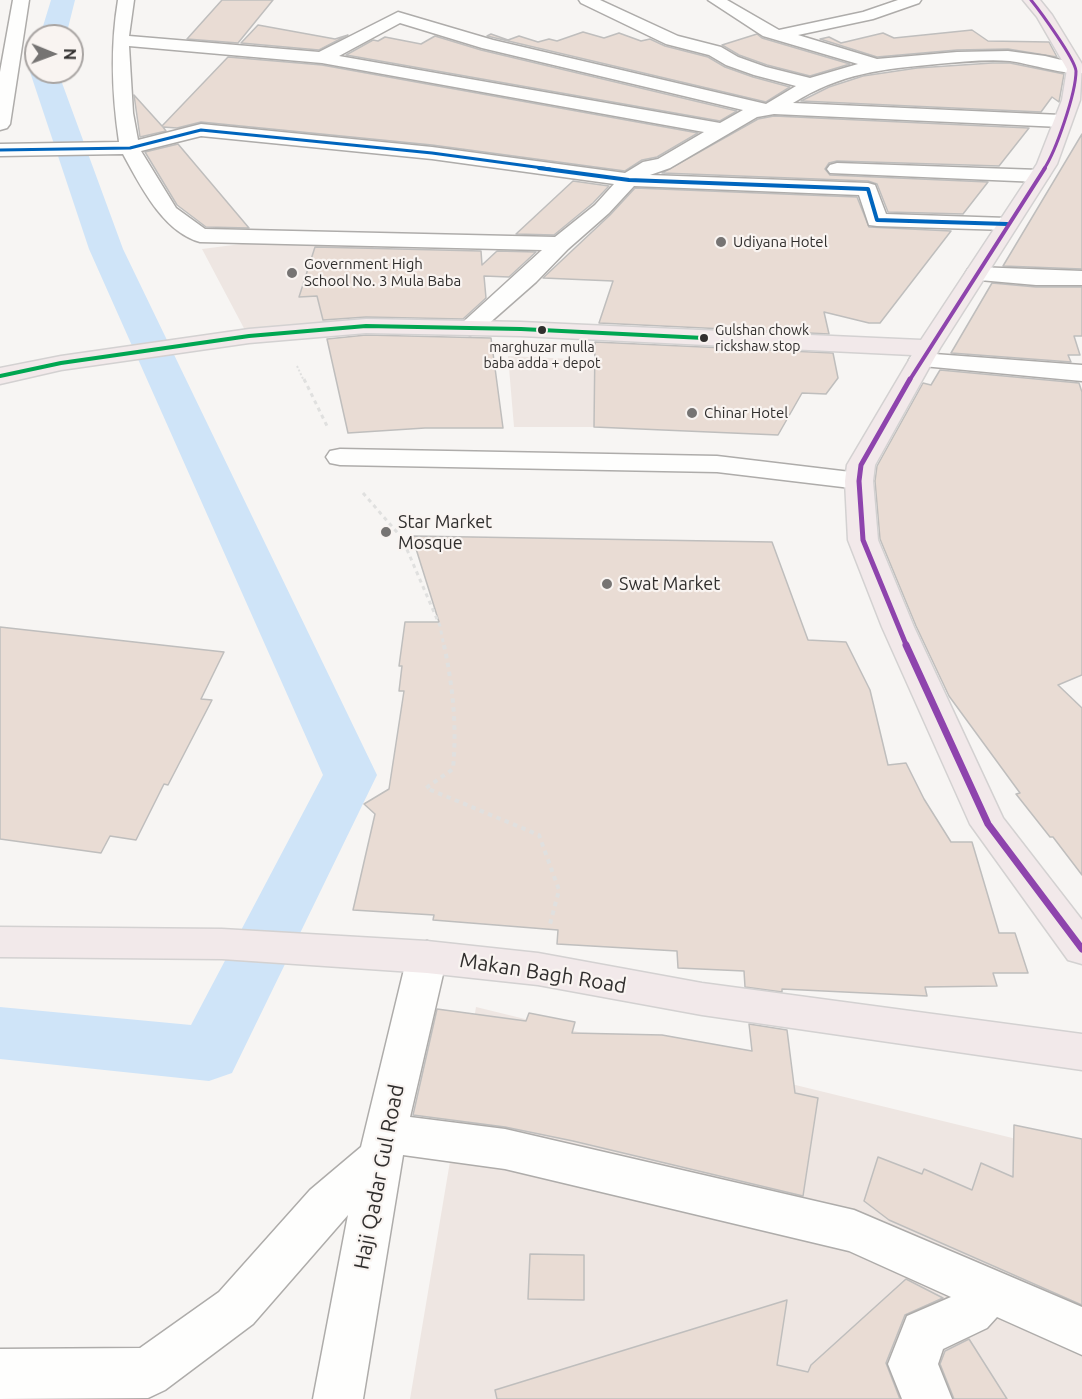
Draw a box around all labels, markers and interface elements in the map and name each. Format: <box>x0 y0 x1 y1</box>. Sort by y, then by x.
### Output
north arrow <box>24 24 84 84</box>
text: N <box>61 48 79 60</box>
place label: Udiyana Hotel <box>733 233 828 251</box>
marker: Udiyana Hotel <box>714 235 728 249</box>
place label: Government High School No. 3 Mula Baba <box>304 255 461 290</box>
marker: Government High School No. 3 Mula Baba <box>285 266 299 280</box>
place label: Gulshan chowk rickshaw stop <box>715 322 809 354</box>
marker: marghuzar mulla baba adda + depot <box>536 324 548 336</box>
marker: Gulshan chowk rickshaw stop <box>698 332 710 344</box>
place label: marghuzar mulla baba adda + depot <box>484 339 600 372</box>
place label: Chinar Hotel <box>704 404 788 422</box>
marker: Chinar Hotel <box>685 406 699 420</box>
place label: Star Market Mosque <box>398 511 492 554</box>
marker: Star Market Mosque <box>379 525 393 539</box>
place label: Swat Market <box>619 573 720 595</box>
marker: Swat Market <box>600 577 614 591</box>
street label: Makan Bagh Road <box>458 947 628 999</box>
street label: Haji Qadar Gul Road <box>349 1082 409 1272</box>

